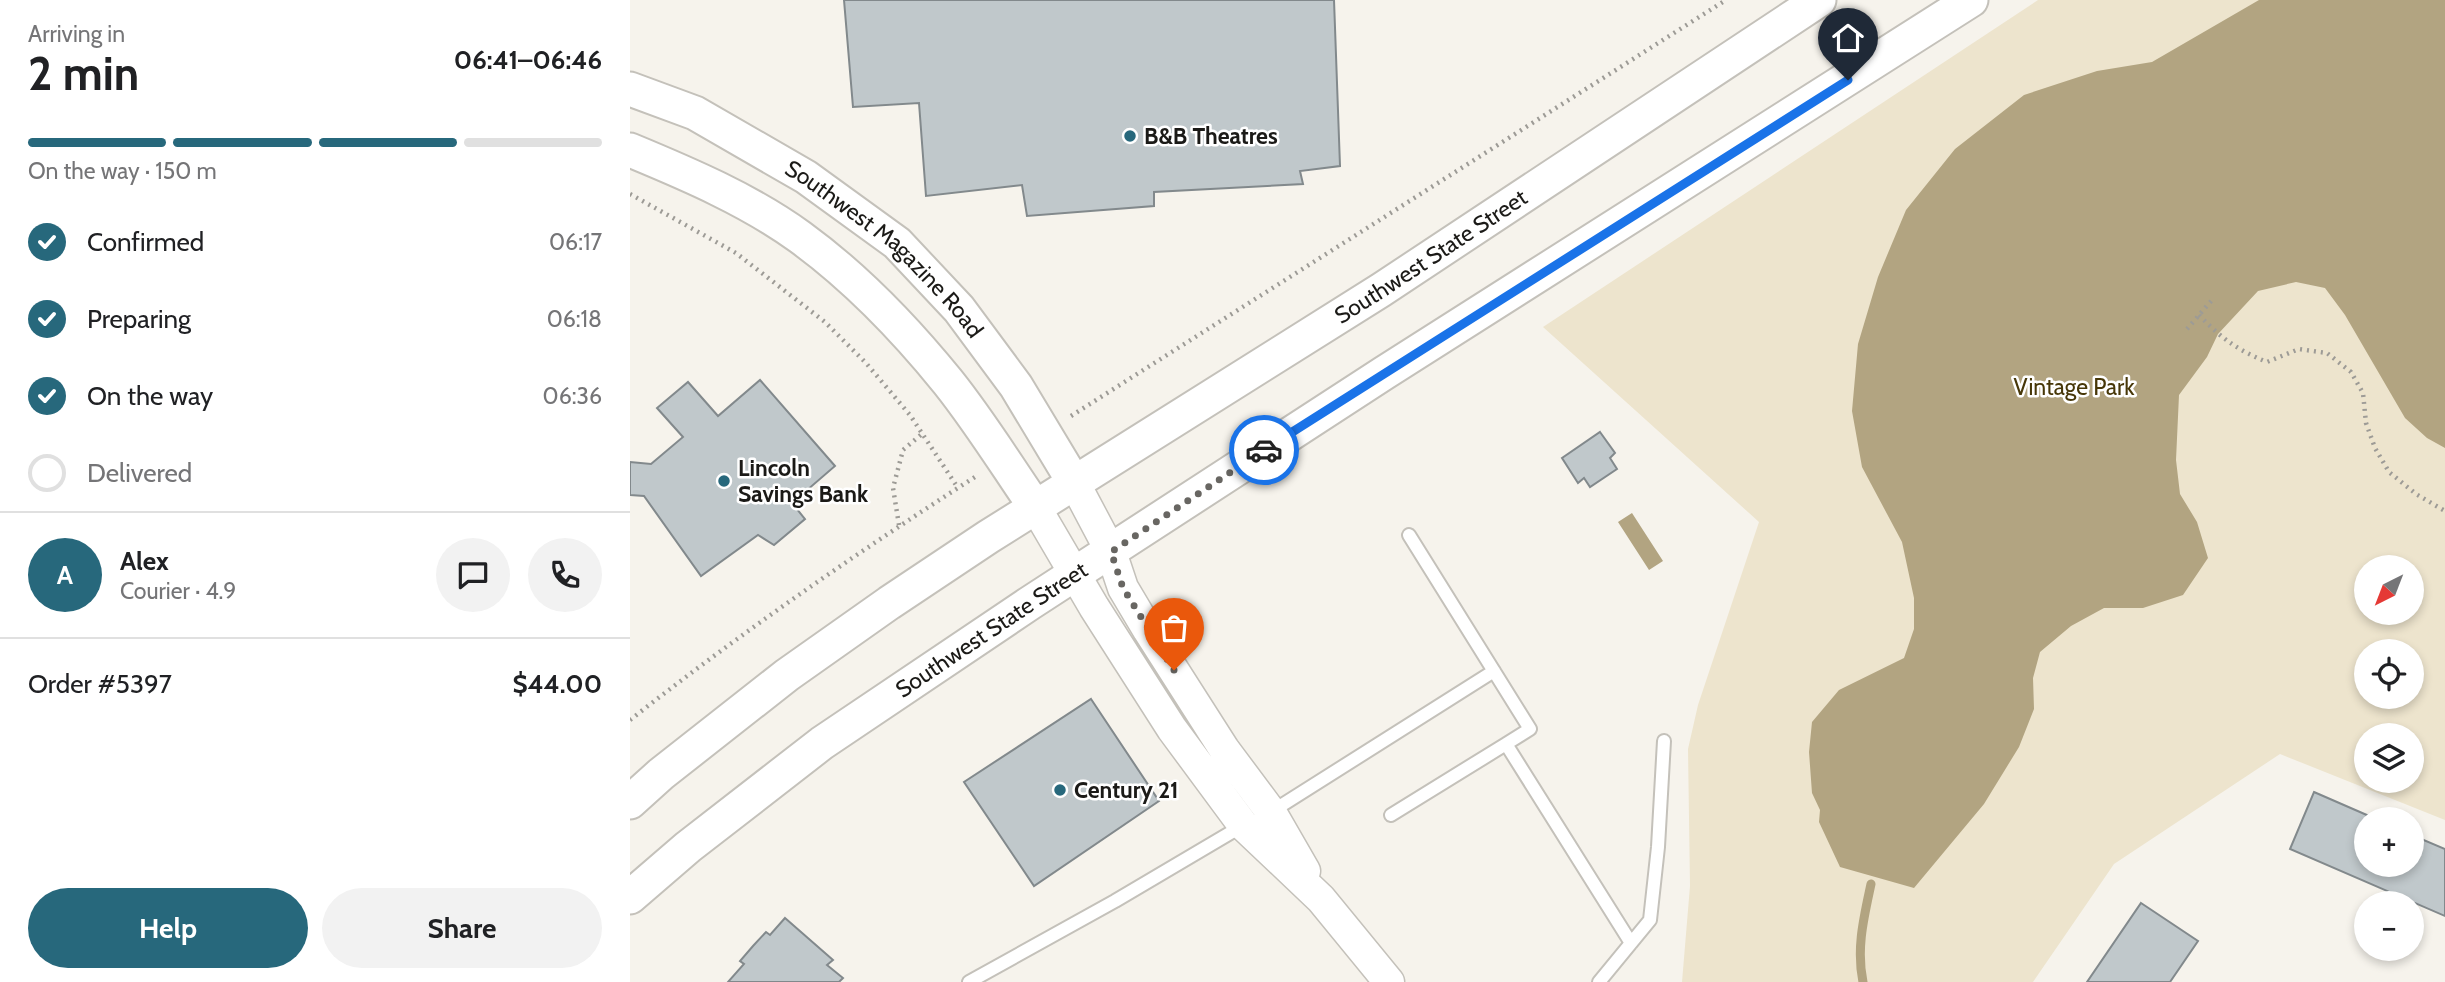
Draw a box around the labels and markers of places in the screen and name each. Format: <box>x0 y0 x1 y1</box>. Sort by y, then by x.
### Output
pin <box>1818 8 1878 80</box>
place label: B&B Theatres <box>1144 122 1278 150</box>
marker: B&B Theatres <box>1122 128 1138 144</box>
place label: Lincoln Savings Bank <box>738 454 869 508</box>
marker: Lincoln Savings Bank <box>716 473 732 489</box>
pin <box>1144 598 1204 670</box>
place label: Century 21 <box>1074 776 1179 804</box>
marker: Century 21 <box>1052 782 1068 798</box>

